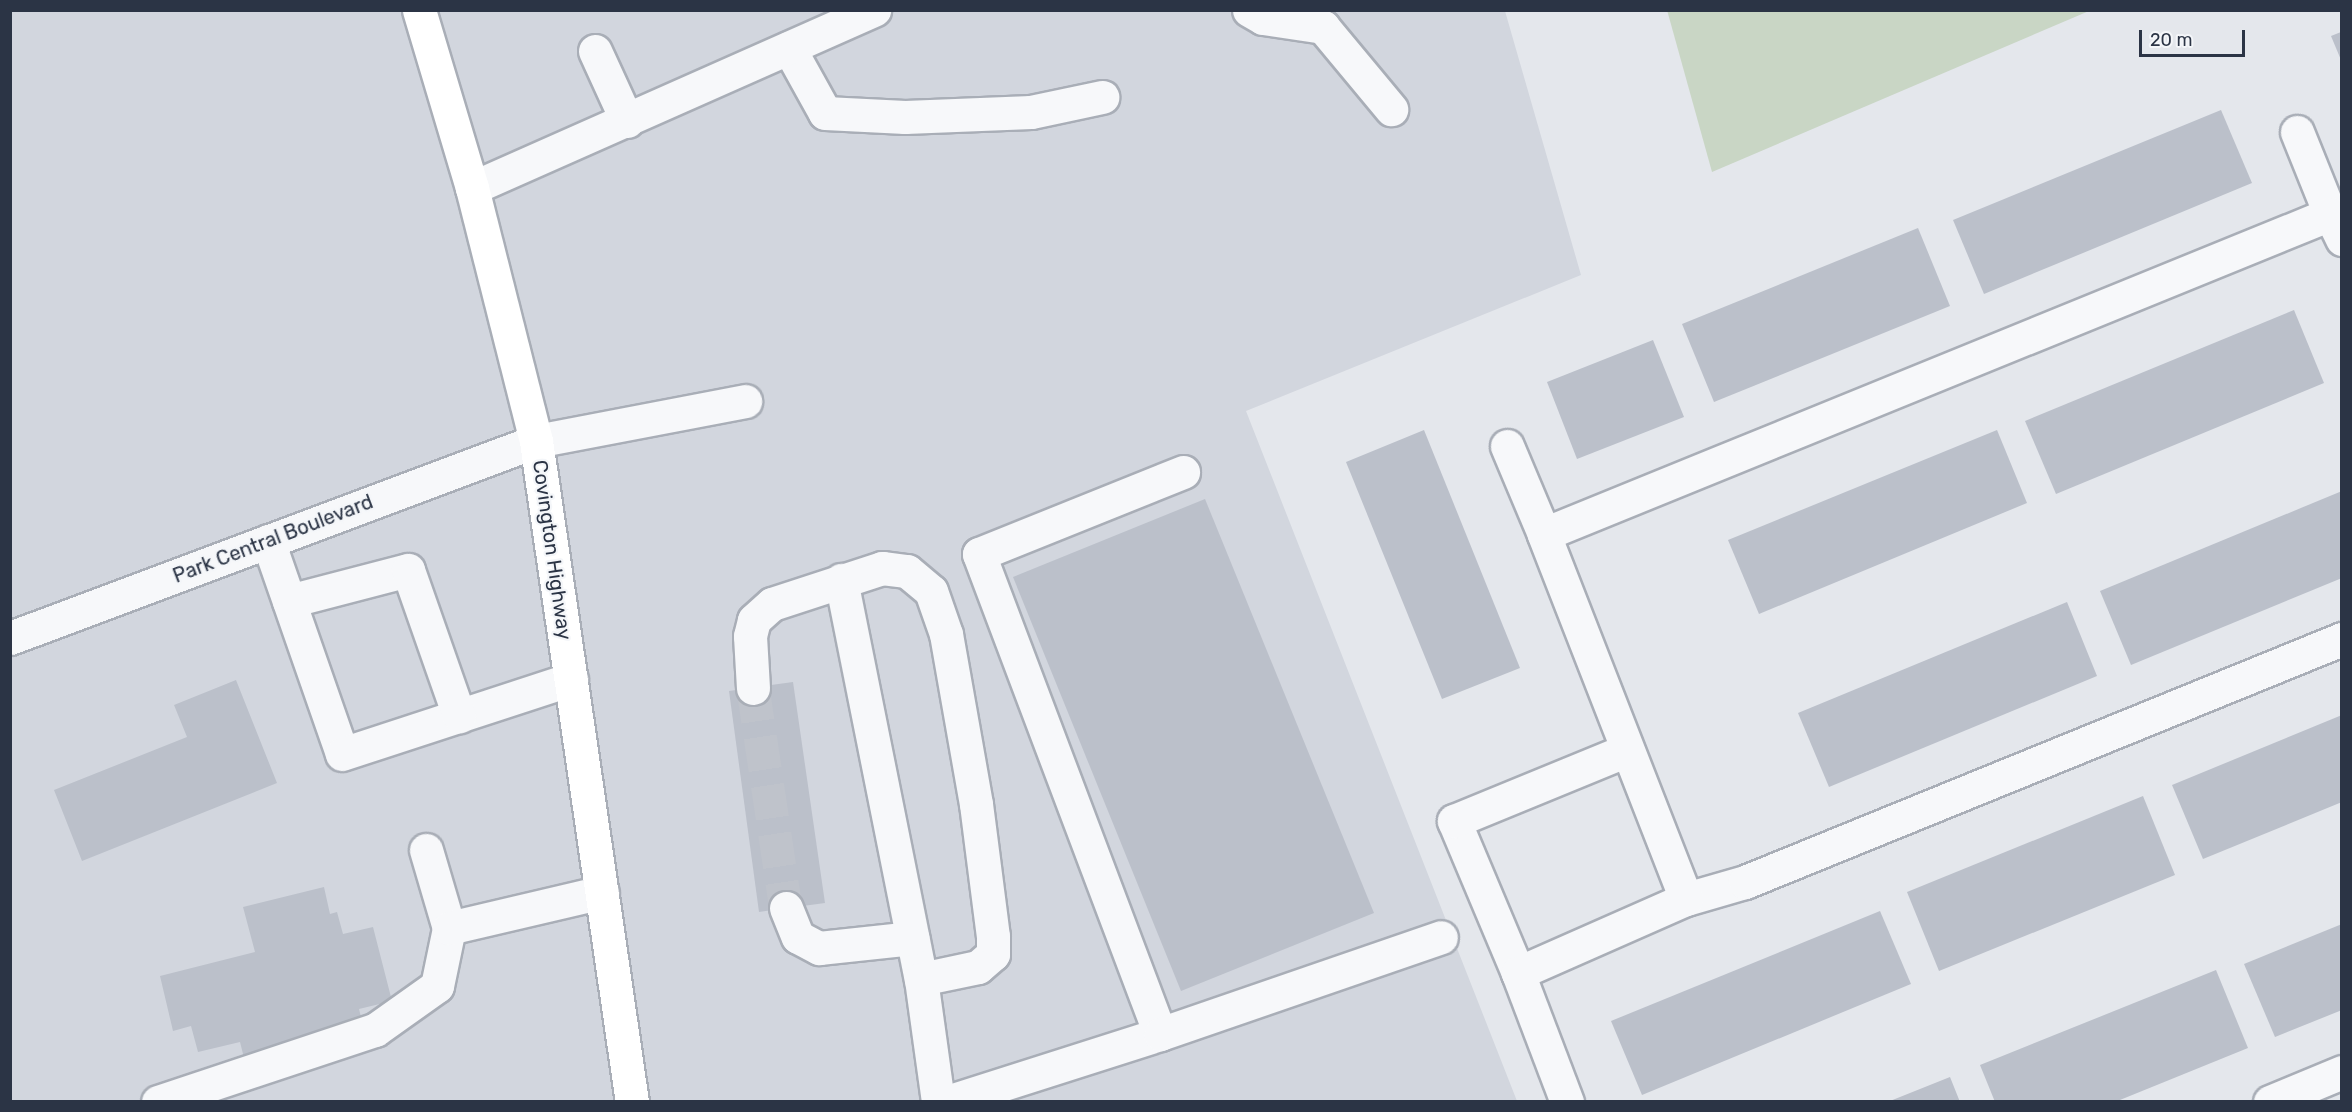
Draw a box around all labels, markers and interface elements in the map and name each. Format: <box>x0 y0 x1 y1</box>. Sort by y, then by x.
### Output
scale bar <box>2142 18 2248 56</box>
text: 20 m <box>2150 29 2192 51</box>
street label: Covington Highway <box>527 459 577 641</box>
street label: Park Central Boulevard <box>169 490 377 588</box>

